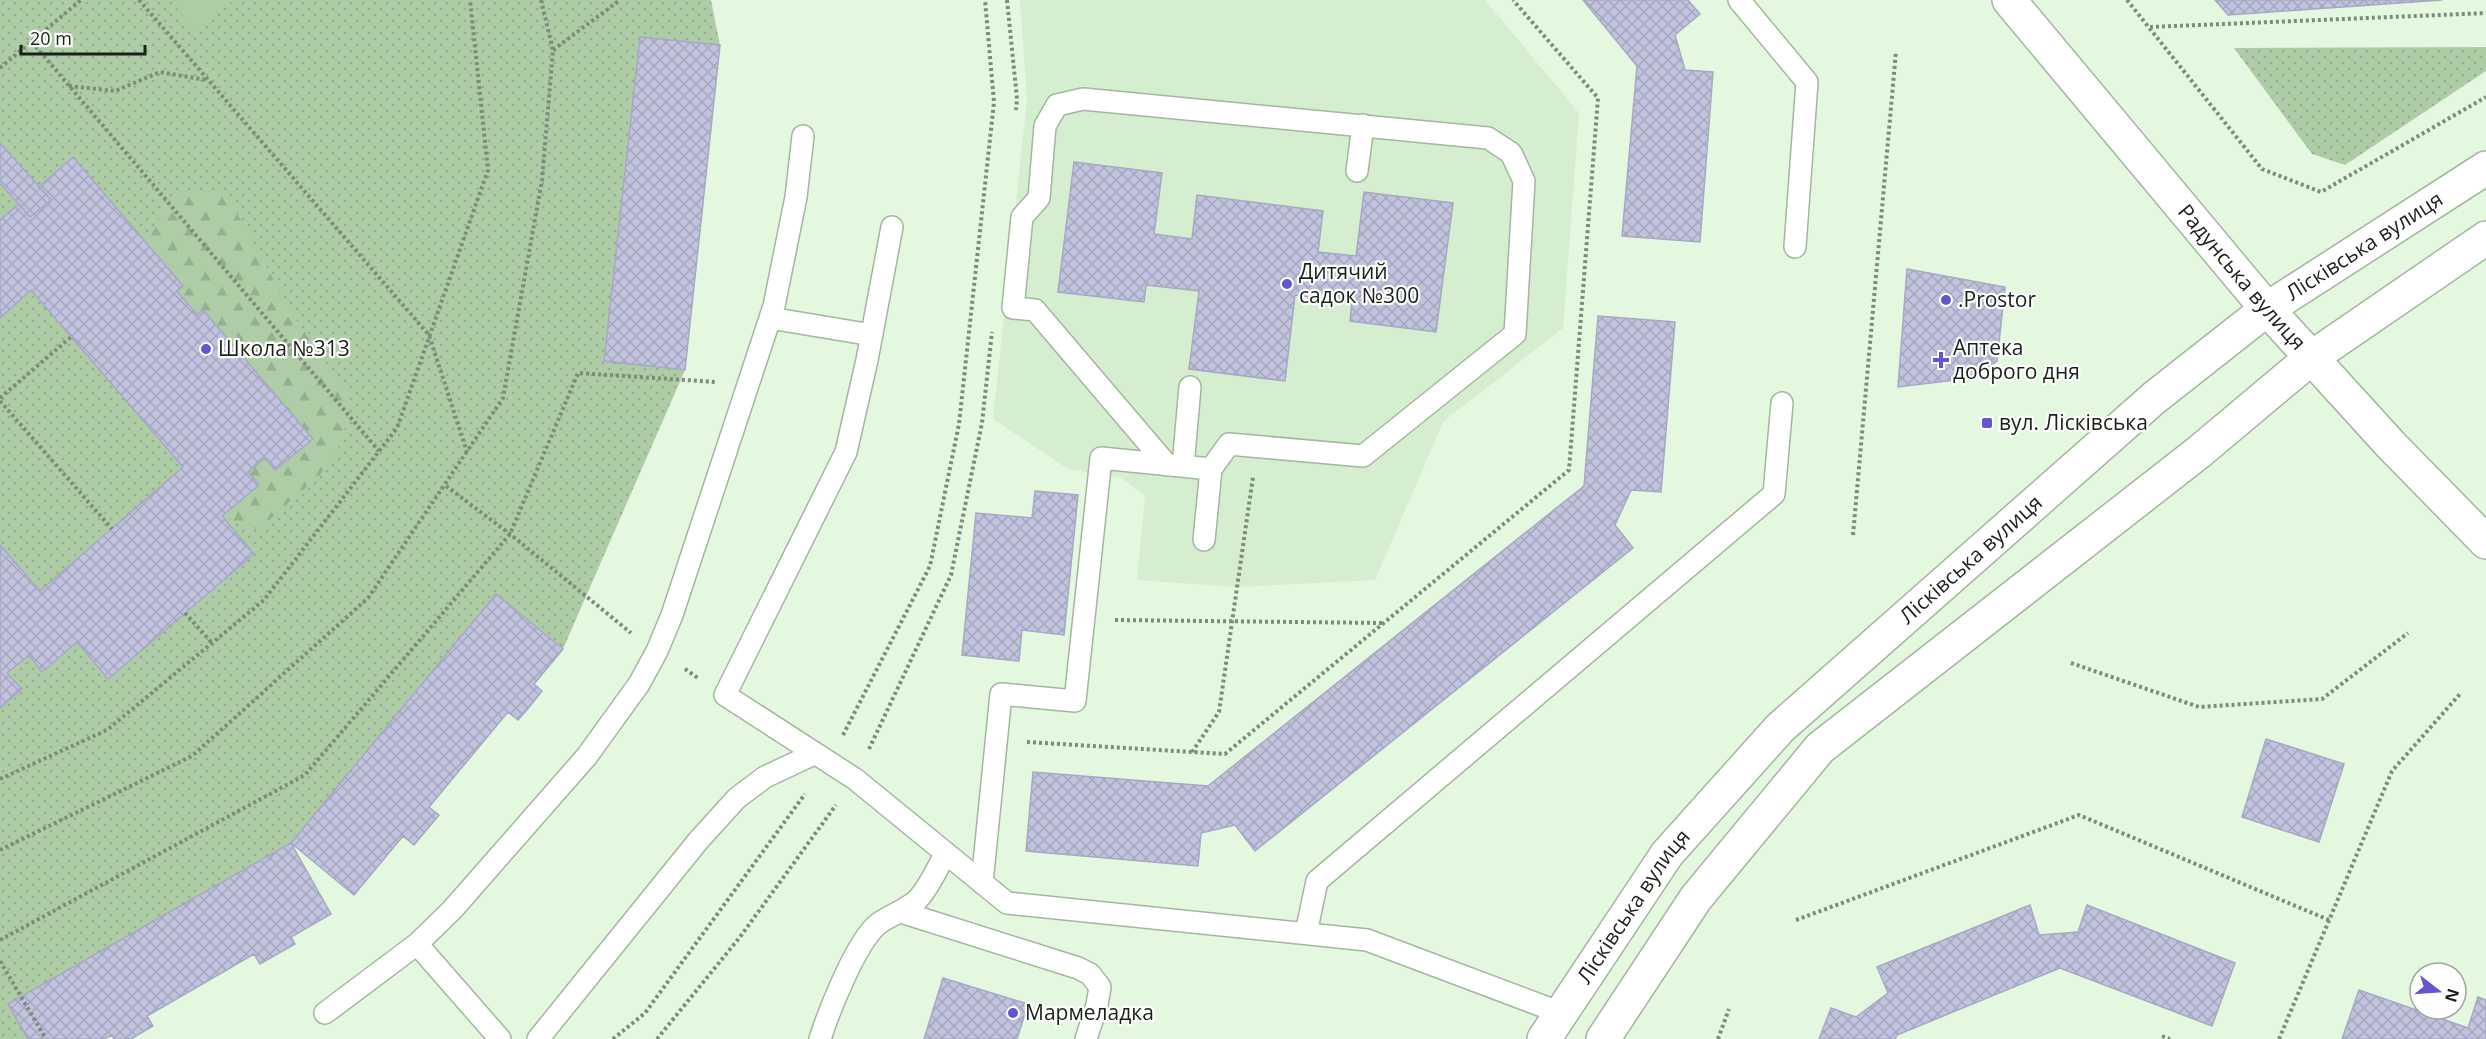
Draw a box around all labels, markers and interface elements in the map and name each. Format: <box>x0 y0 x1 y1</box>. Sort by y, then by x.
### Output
scale bar <box>21 18 146 56</box>
text: 20 m <box>30 26 72 50</box>
street label: Лісківська вулиця <box>2280 184 2448 306</box>
street label: Радунська вулиця <box>2172 198 2313 356</box>
place label: Дитячий садок №300 <box>1299 257 1419 309</box>
marker: Дитячий садок №300 <box>1280 277 1294 291</box>
place label: .Prostor <box>1958 285 2036 313</box>
marker: .Prostor <box>1939 293 1953 307</box>
place label: Аптека доброго дня <box>1953 333 2080 385</box>
place label: Школа №313 <box>218 334 350 362</box>
marker: Школа №313 <box>199 342 213 356</box>
marker: Аптека доброго дня <box>1934 353 1948 367</box>
place label: вул. Лісківська <box>1999 408 2148 436</box>
marker: вул. Лісківська <box>1980 416 1994 430</box>
street label: Лісківська вулиця <box>1893 488 2048 629</box>
street label: Лісківська вулиця <box>1570 823 1696 989</box>
north arrow <box>2408 961 2468 1021</box>
text: N <box>2440 986 2465 1005</box>
place label: Мармеладка <box>1025 998 1154 1026</box>
marker: Мармеладка <box>1006 1006 1020 1020</box>

